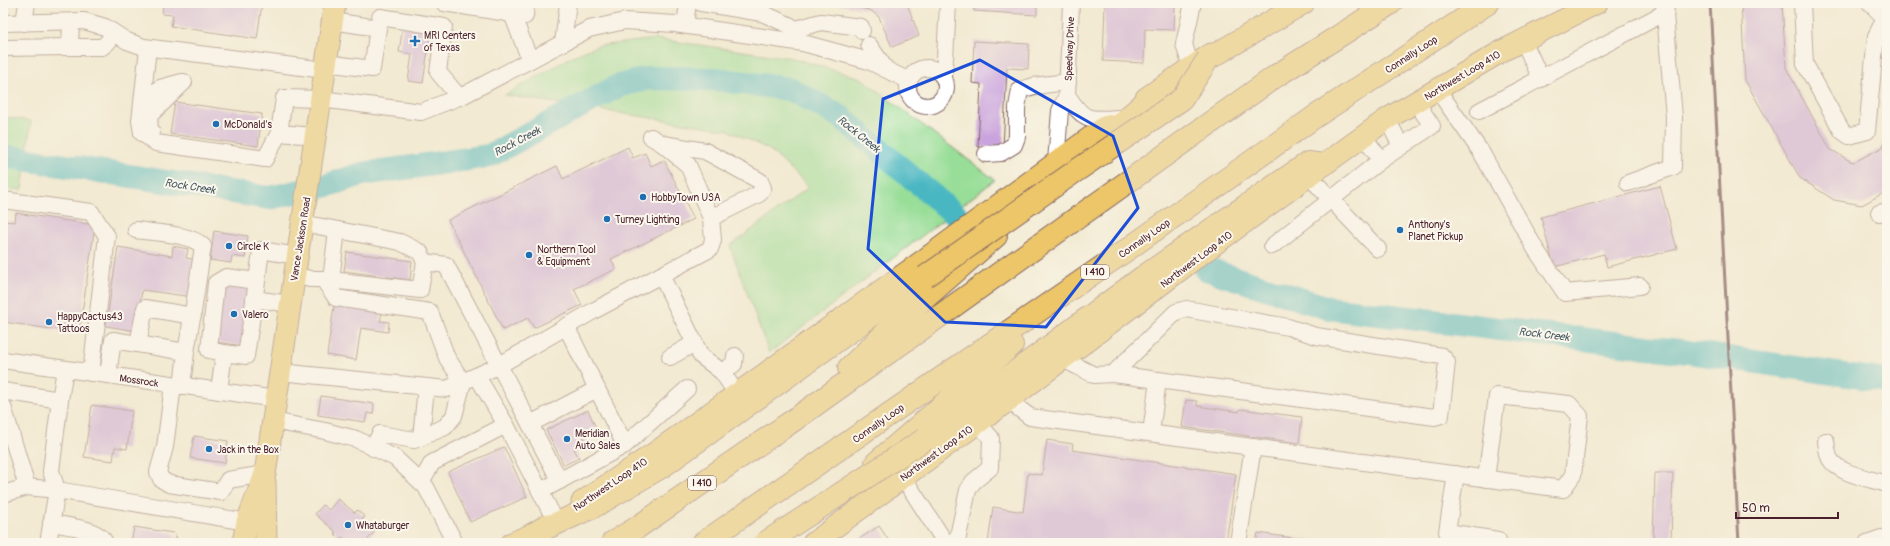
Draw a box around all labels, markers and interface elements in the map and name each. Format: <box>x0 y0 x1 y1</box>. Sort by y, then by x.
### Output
street label: Speedway Drive <box>1063 17 1077 81</box>
place label: MRI Centers of Texas <box>424 30 476 54</box>
street label: Connally Loop <box>1383 33 1440 76</box>
marker: MRI Centers of Texas <box>409 35 421 47</box>
street label: Northwest Loop 410 <box>1422 48 1503 103</box>
water label: Rock Creek <box>835 113 884 156</box>
marker: McDonald's <box>211 119 221 129</box>
place label: McDonald's <box>224 119 272 131</box>
water label: Rock Creek <box>492 123 544 159</box>
water label: Rock Creek <box>164 176 217 197</box>
marker: HobbyTown USA <box>638 192 648 202</box>
place label: HobbyTown USA <box>651 192 721 204</box>
street label: Vance Jackson Road <box>288 196 314 282</box>
marker: Turney Lighting <box>602 214 612 224</box>
place label: Turney Lighting <box>615 214 680 226</box>
street label: Connally Loop <box>1117 217 1173 261</box>
place label: Anthony's Planet Pickup <box>1408 219 1464 243</box>
marker: Anthony's Planet Pickup <box>1395 225 1405 235</box>
street label: Northwest Loop 410 <box>1158 229 1235 291</box>
marker: Circle K <box>224 241 234 251</box>
place label: Circle K <box>237 241 269 253</box>
place label: Northern Tool & Equipment <box>537 244 596 268</box>
marker: Northern Tool & Equipment <box>524 250 534 260</box>
road number: I 410 <box>1081 265 1109 279</box>
marker: Valero <box>229 309 239 319</box>
place label: Valero <box>242 309 269 321</box>
place label: HappyCactus43 Tattoos <box>57 311 123 335</box>
marker: HappyCactus43 Tattoos <box>44 317 54 327</box>
water label: Rock Creek <box>1518 325 1571 344</box>
street label: Mossrock <box>118 372 160 390</box>
street label: Connally Loop <box>851 402 907 446</box>
street label: Northwest Loop 410 <box>898 423 975 484</box>
place label: Meridian Auto Sales <box>575 428 620 452</box>
marker: Meridian Auto Sales <box>562 434 572 444</box>
marker: Jack in the Box <box>204 444 214 454</box>
place label: Jack in the Box <box>217 444 279 456</box>
street label: Northwest Loop 410 <box>571 456 650 514</box>
road number: I 410 <box>688 476 716 490</box>
scale bar <box>1736 494 1838 520</box>
text: 50 m <box>1742 501 1770 516</box>
marker: Whataburger <box>343 520 353 530</box>
place label: Whataburger <box>356 520 410 532</box>

